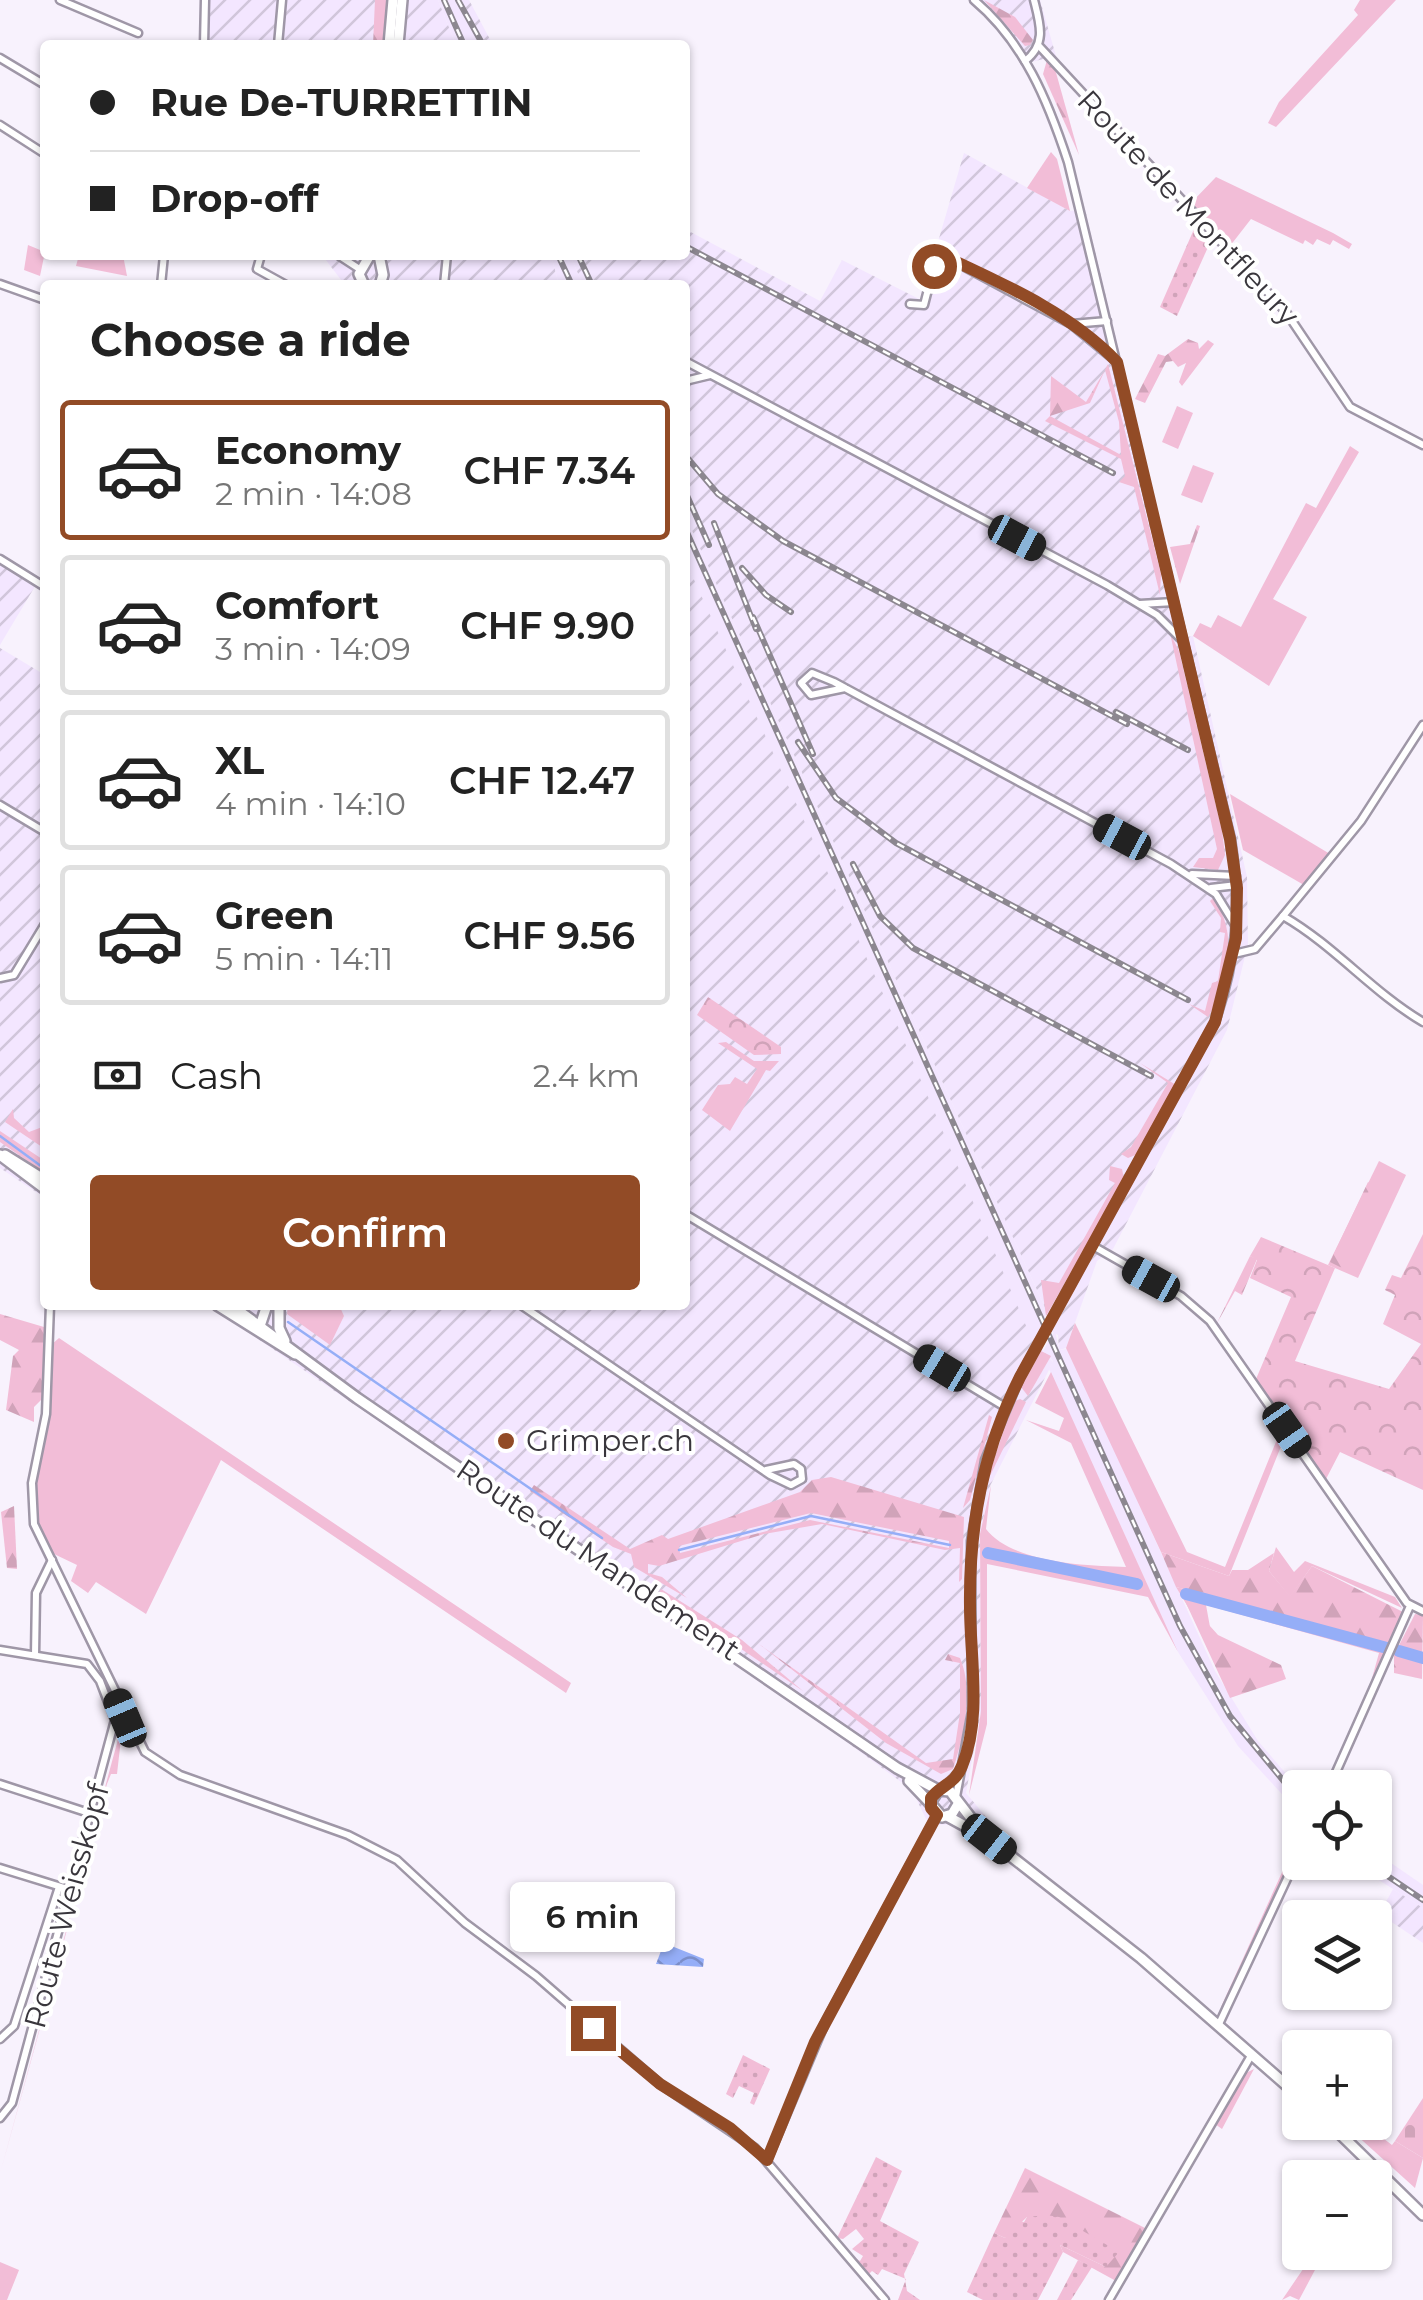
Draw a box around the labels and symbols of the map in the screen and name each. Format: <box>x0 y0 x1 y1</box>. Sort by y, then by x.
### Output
street label: Route de Montfleury <box>1070 82 1308 334</box>
route start <box>912 244 957 289</box>
car <box>983 511 1051 565</box>
car <box>1088 810 1156 864</box>
car <box>1117 1251 1185 1307</box>
car <box>909 1340 975 1396</box>
car <box>1258 1397 1316 1463</box>
place label: Grimper.ch <box>526 1422 694 1459</box>
marker: Grimper.ch <box>495 1430 517 1452</box>
street label: Route du Mandement <box>449 1451 747 1668</box>
car <box>99 1685 151 1751</box>
street label: Route Weisskopf <box>16 1778 117 2032</box>
car <box>956 1809 1022 1869</box>
callout: 6 min <box>510 1883 676 1953</box>
route end <box>571 2006 616 2051</box>

